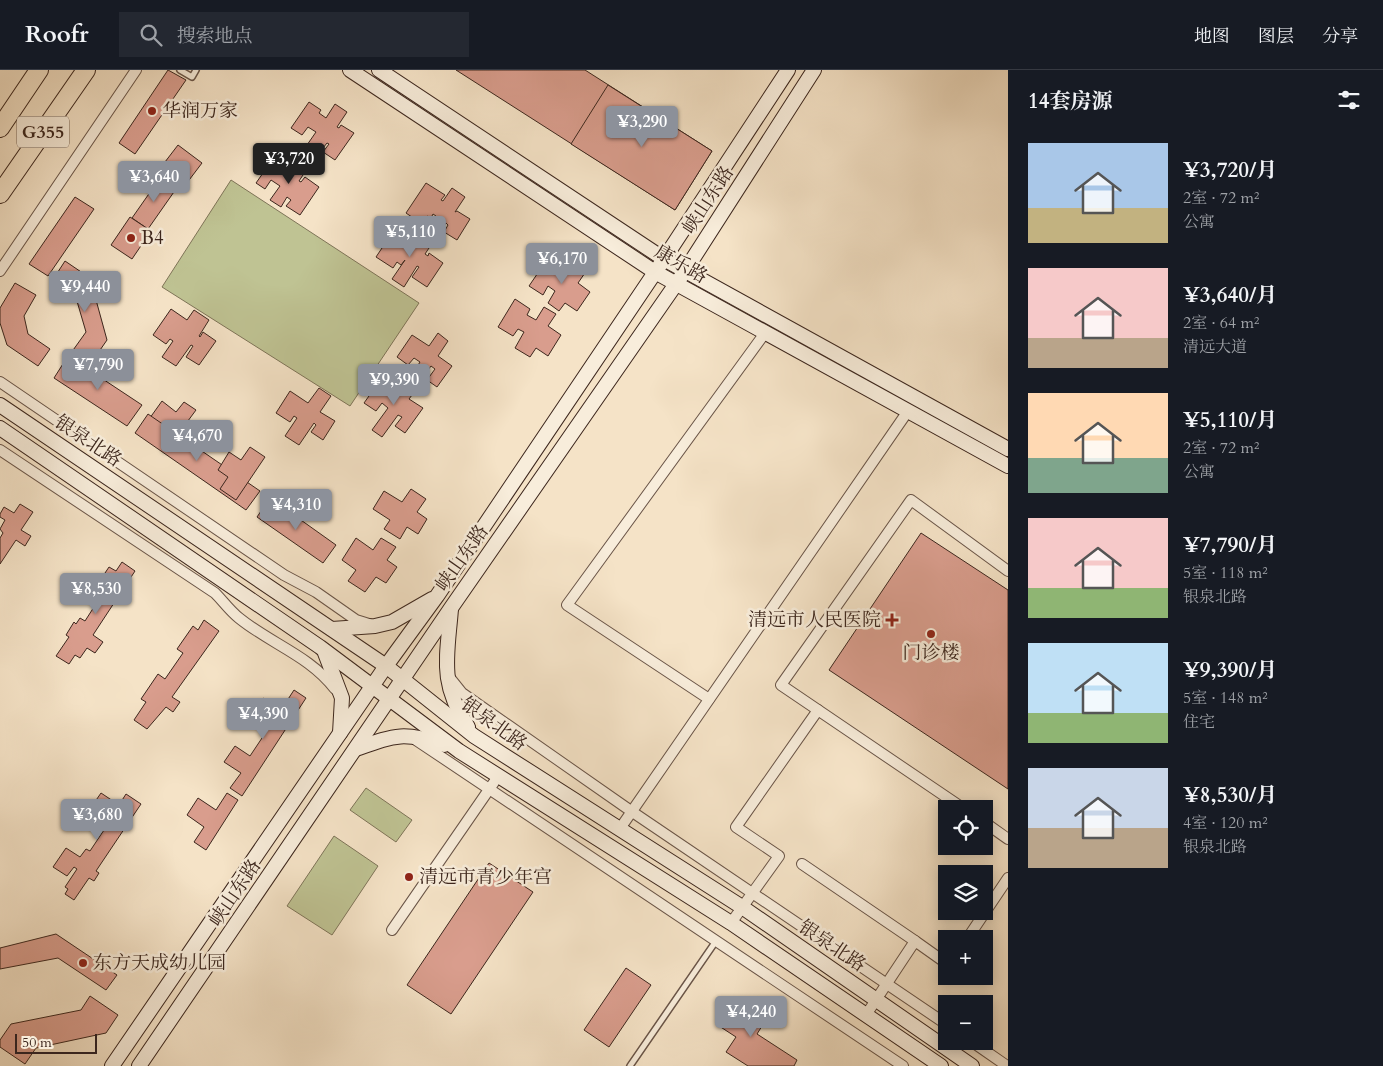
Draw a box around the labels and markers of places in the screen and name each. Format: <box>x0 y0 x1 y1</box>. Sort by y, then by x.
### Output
place label: 华润万家 <box>162 98 238 124</box>
marker: 华润万家 <box>146 105 158 117</box>
pin: ¥3,290 <box>601 106 683 148</box>
pin: ¥3,720 <box>248 142 330 185</box>
pin: ¥3,640 <box>113 160 195 203</box>
pin: ¥5,110 <box>369 216 451 258</box>
place label: B4 <box>141 225 164 251</box>
marker: B4 <box>125 232 137 244</box>
pin: ¥6,170 <box>521 242 603 285</box>
pin: ¥9,440 <box>44 270 126 313</box>
pin: ¥7,790 <box>57 348 139 391</box>
pin: ¥9,390 <box>353 364 435 406</box>
pin: ¥4,670 <box>156 420 238 462</box>
pin: ¥4,310 <box>255 488 337 531</box>
pin: ¥8,530 <box>55 572 137 615</box>
place label: 清远市人民医院 <box>748 607 881 633</box>
marker: 清远市人民医院 <box>885 613 899 627</box>
marker: 门诊楼 <box>925 628 937 640</box>
place label: 门诊楼 <box>902 640 960 666</box>
pin: ¥4,390 <box>222 698 304 740</box>
pin: ¥3,680 <box>56 798 138 841</box>
place label: 清远市青少年宫 <box>419 864 552 890</box>
marker: 清远市青少年宫 <box>403 871 415 883</box>
place label: 东方天成幼儿园 <box>93 950 226 976</box>
marker: 东方天成幼儿园 <box>77 957 89 969</box>
pin: ¥4,240 <box>710 996 792 1038</box>

